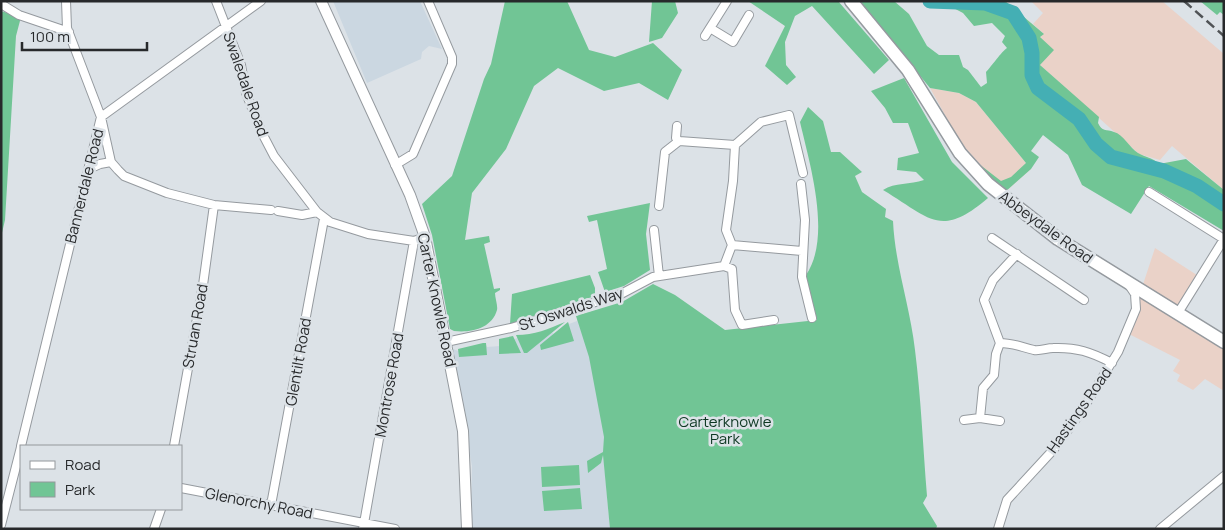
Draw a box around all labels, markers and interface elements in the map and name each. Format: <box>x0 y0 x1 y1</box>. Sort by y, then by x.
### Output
scale bar <box>22 20 148 52</box>
text: 100 m <box>30 26 70 47</box>
street label: Swaledale Road <box>218 29 274 139</box>
street label: Bannerdale Road <box>60 127 108 245</box>
street label: Abbeydale Road <box>995 186 1097 268</box>
street label: Carter Knowle Road <box>413 231 461 369</box>
street label: Struan Road <box>177 282 213 370</box>
street label: St Oswalds Way <box>516 282 626 336</box>
street label: Glentilt Road <box>280 316 316 408</box>
street label: Montrose Road <box>369 331 409 439</box>
street label: Hastings Road <box>1042 363 1116 457</box>
park label: Carterknowle Park <box>678 411 772 449</box>
legend <box>20 445 182 510</box>
text: Road <box>65 454 101 475</box>
text: Park <box>65 479 95 500</box>
street label: Glenorchy Road <box>203 482 315 524</box>

